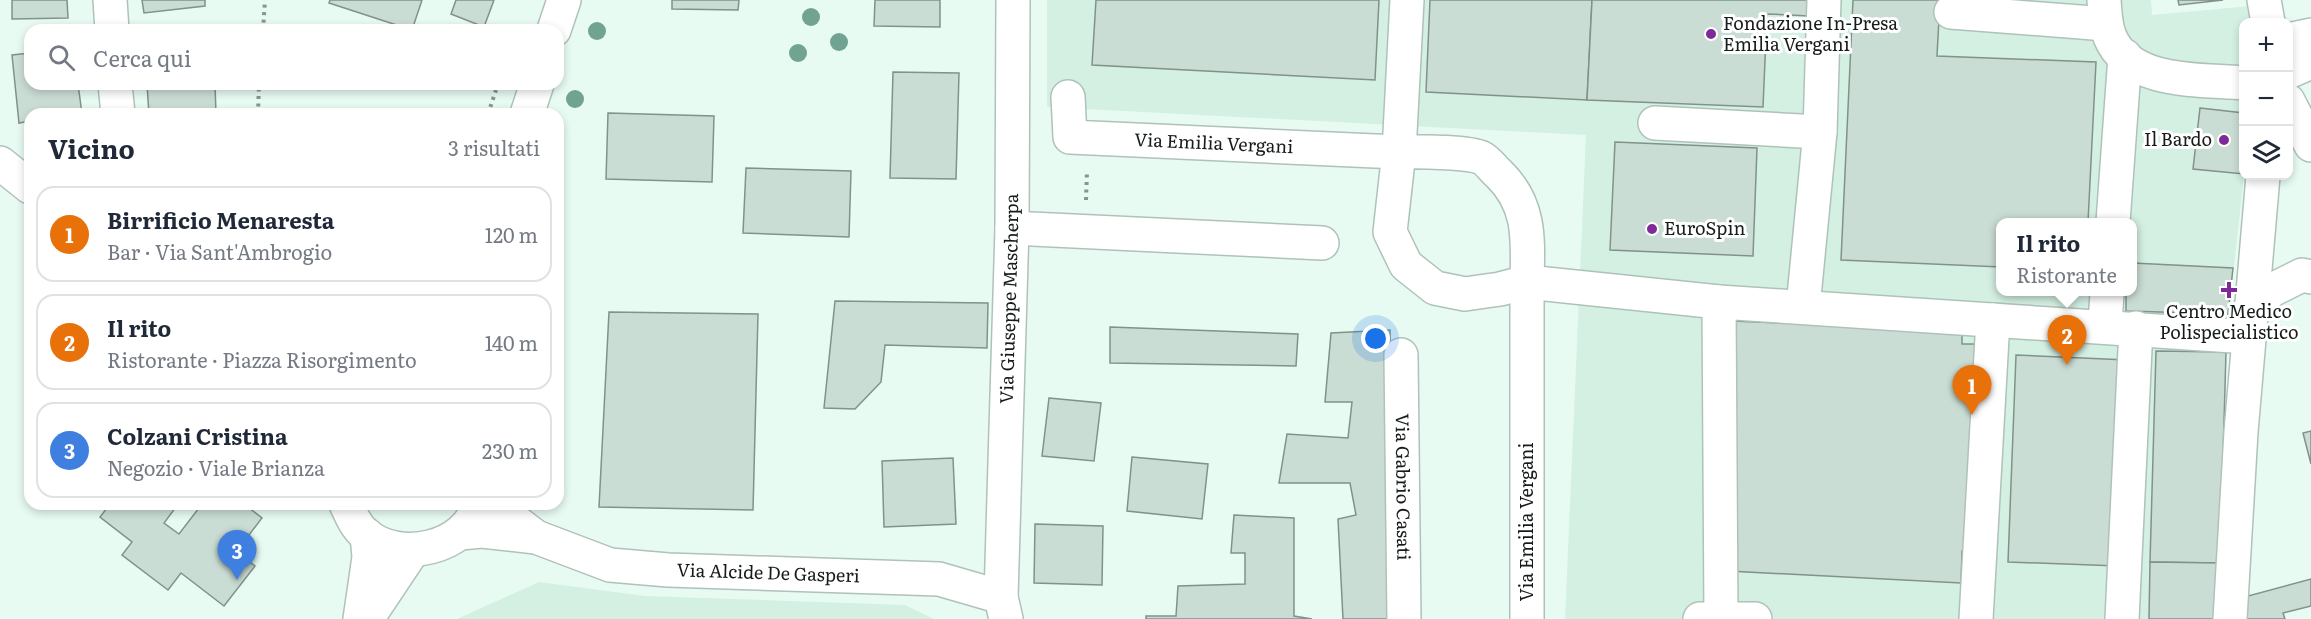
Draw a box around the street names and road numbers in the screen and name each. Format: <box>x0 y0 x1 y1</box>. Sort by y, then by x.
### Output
street label: Via Emilia Vergani <box>1134 125 1294 159</box>
street label: Via Giuseppe Mascherpa <box>992 193 1024 404</box>
street label: Via Gabrio Casati <box>1390 413 1418 561</box>
street label: Via Emilia Vergani <box>1512 442 1539 602</box>
street label: Via Alcide De Gasperi <box>676 555 860 588</box>

